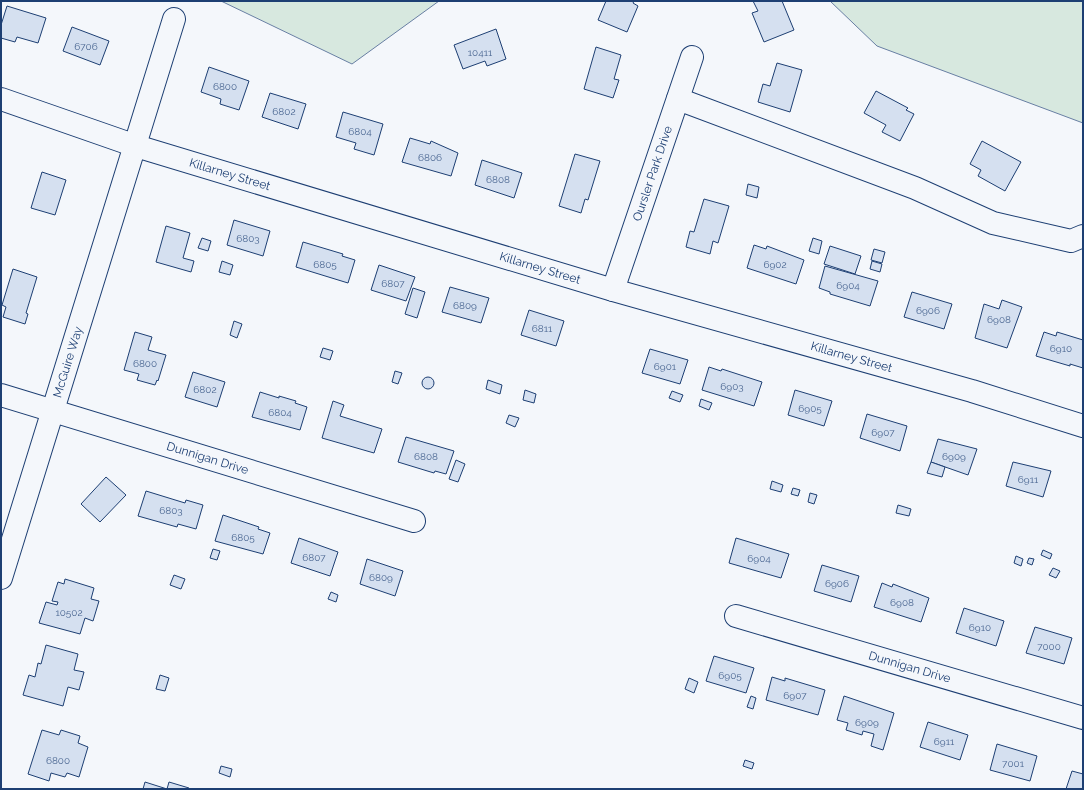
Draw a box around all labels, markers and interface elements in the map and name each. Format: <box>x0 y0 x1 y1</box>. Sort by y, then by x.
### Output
house number: 6706 <box>74 41 98 52</box>
house number: 10411 <box>468 47 493 58</box>
house number: 6800 <box>213 81 237 92</box>
house number: 6802 <box>272 106 296 117</box>
street label: Oursler Park Drive <box>630 124 675 223</box>
house number: 6804 <box>348 126 372 137</box>
house number: 6806 <box>418 152 442 163</box>
street label: Killarney Street <box>188 155 272 193</box>
house number: 6808 <box>486 174 510 185</box>
house number: 6803 <box>236 233 260 244</box>
street label: Killarney Street <box>498 249 582 287</box>
house number: 6805 <box>313 259 337 270</box>
house number: 6902 <box>763 259 787 270</box>
house number: 6807 <box>381 278 405 289</box>
house number: 6904 <box>836 280 860 291</box>
house number: 6809 <box>453 300 477 311</box>
house number: 6906 <box>916 305 940 316</box>
house number: 6908 <box>987 314 1011 325</box>
house number: 6811 <box>532 323 553 334</box>
street label: McGuire Way <box>50 324 86 399</box>
street label: Killarney Street <box>809 339 894 375</box>
house number: 6910 <box>1050 343 1072 354</box>
house number: 6800 <box>133 358 157 369</box>
house number: 6901 <box>654 361 677 372</box>
house number: 6903 <box>720 381 744 392</box>
house number: 6802 <box>193 384 217 395</box>
house number: 6905 <box>798 403 822 414</box>
house number: 6804 <box>268 407 292 418</box>
house number: 6907 <box>871 427 895 438</box>
street label: Dunnigan Drive <box>165 439 250 477</box>
house number: 6808 <box>414 451 438 462</box>
house number: 6909 <box>942 451 966 462</box>
house number: 6911 <box>1018 474 1039 485</box>
house number: 6803 <box>159 505 183 516</box>
house number: 6805 <box>231 532 255 543</box>
house number: 6807 <box>302 552 326 563</box>
house number: 6904 <box>747 553 771 564</box>
house number: 6809 <box>369 572 393 583</box>
house number: 6906 <box>825 578 849 589</box>
house number: 6908 <box>890 597 914 608</box>
house number: 10502 <box>55 607 83 618</box>
house number: 6910 <box>969 622 991 633</box>
house number: 7000 <box>1037 641 1061 652</box>
street label: Dunnigan Drive <box>867 648 952 686</box>
house number: 6905 <box>718 670 742 681</box>
house number: 6907 <box>783 690 807 701</box>
house number: 6909 <box>855 717 879 728</box>
house number: 6911 <box>934 736 955 747</box>
house number: 6800 <box>46 755 70 766</box>
house number: 7001 <box>1002 758 1025 769</box>

